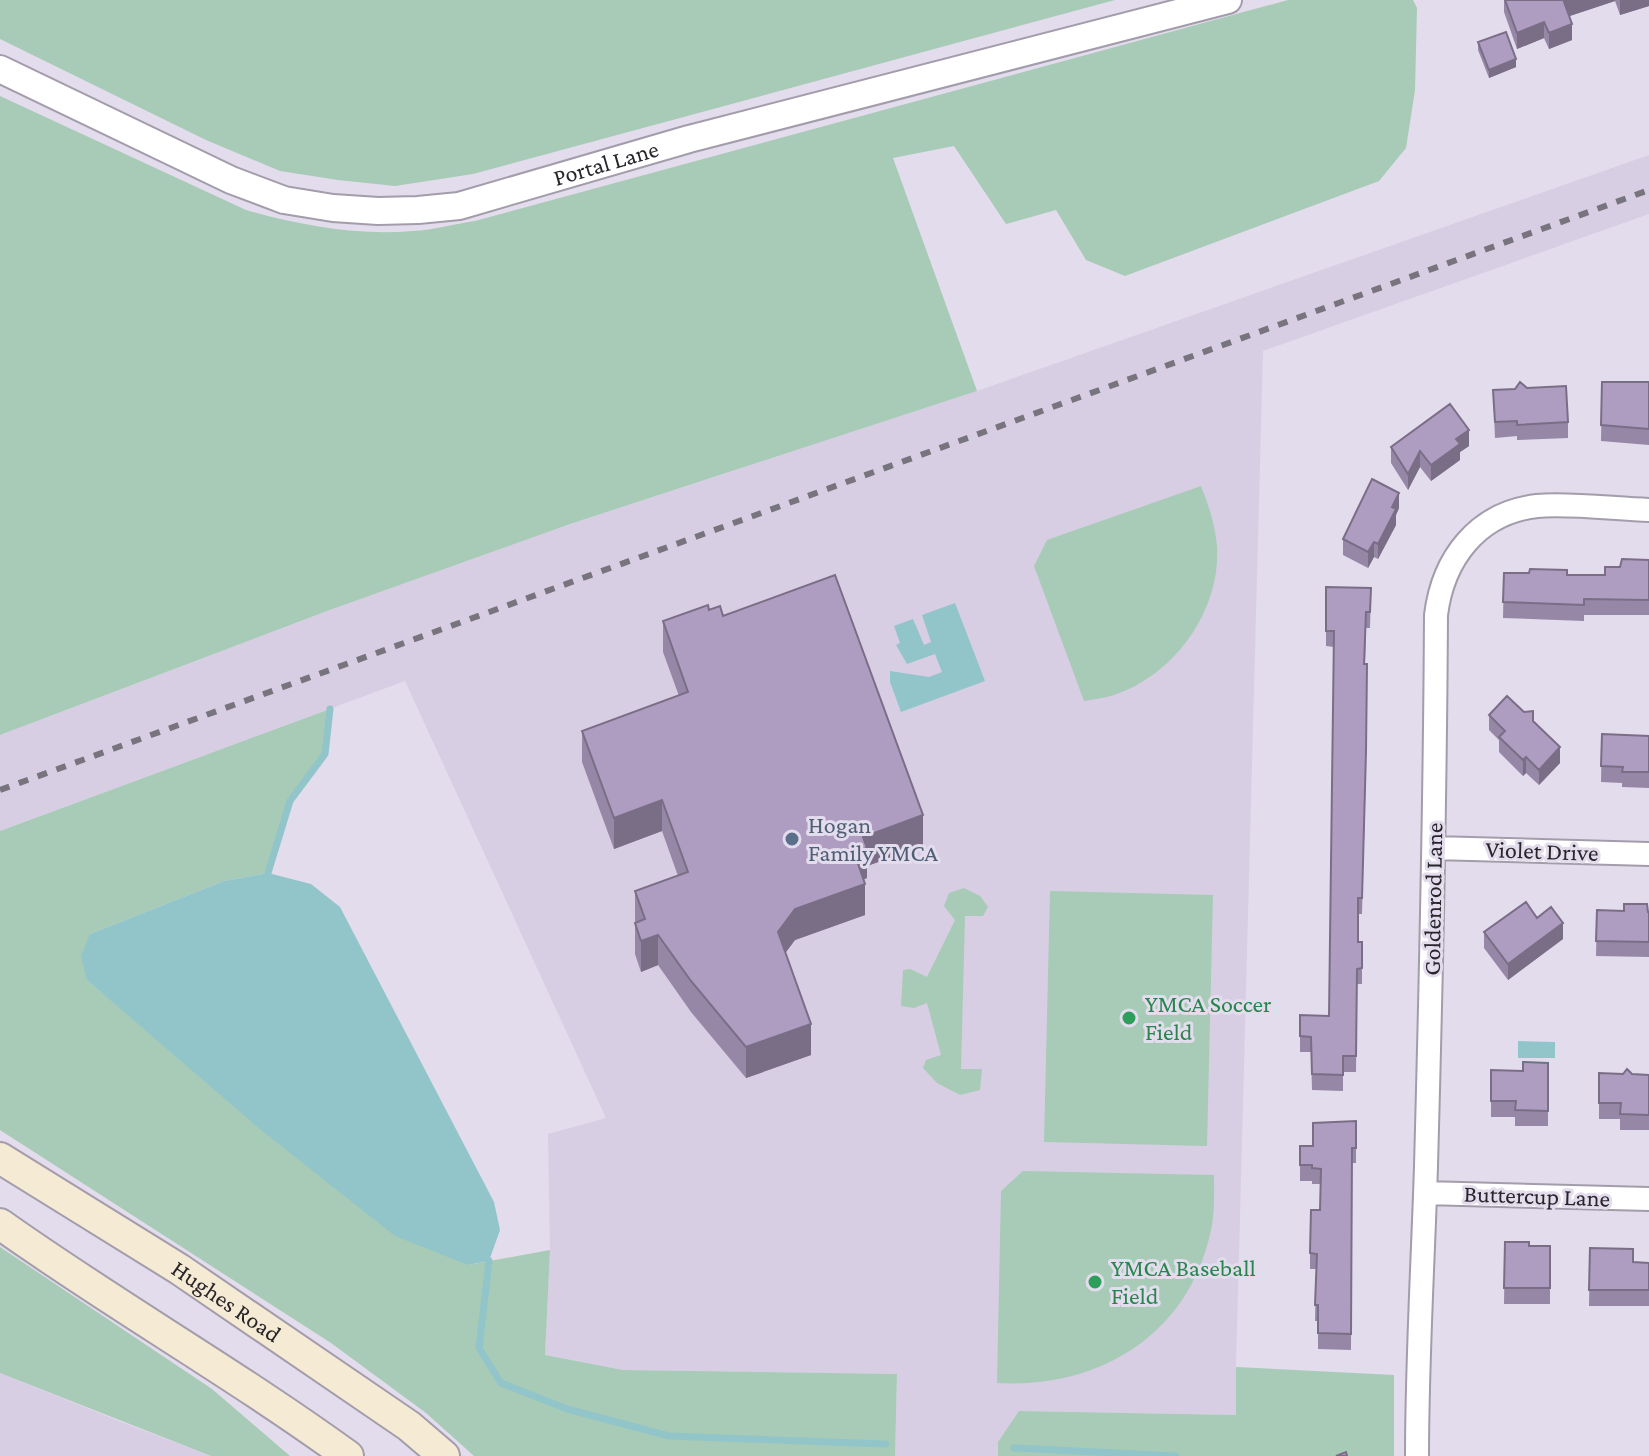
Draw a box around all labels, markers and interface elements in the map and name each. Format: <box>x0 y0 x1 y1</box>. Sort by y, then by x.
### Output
street label: Portal Lane <box>550 135 662 191</box>
place label: Hogan Family YMCA <box>808 811 938 866</box>
street label: Goldenrod Lane <box>1418 822 1447 976</box>
marker: Hogan Family YMCA <box>783 830 801 848</box>
street label: Violet Drive <box>1485 835 1599 866</box>
place label: YMCA Soccer Field <box>1145 990 1272 1045</box>
marker: YMCA Soccer Field <box>1120 1009 1138 1027</box>
street label: Buttercup Lane <box>1463 1179 1611 1212</box>
street label: Hughes Road <box>167 1254 287 1348</box>
place label: YMCA Baseball Field <box>1111 1254 1256 1309</box>
marker: YMCA Baseball Field <box>1086 1273 1104 1291</box>

